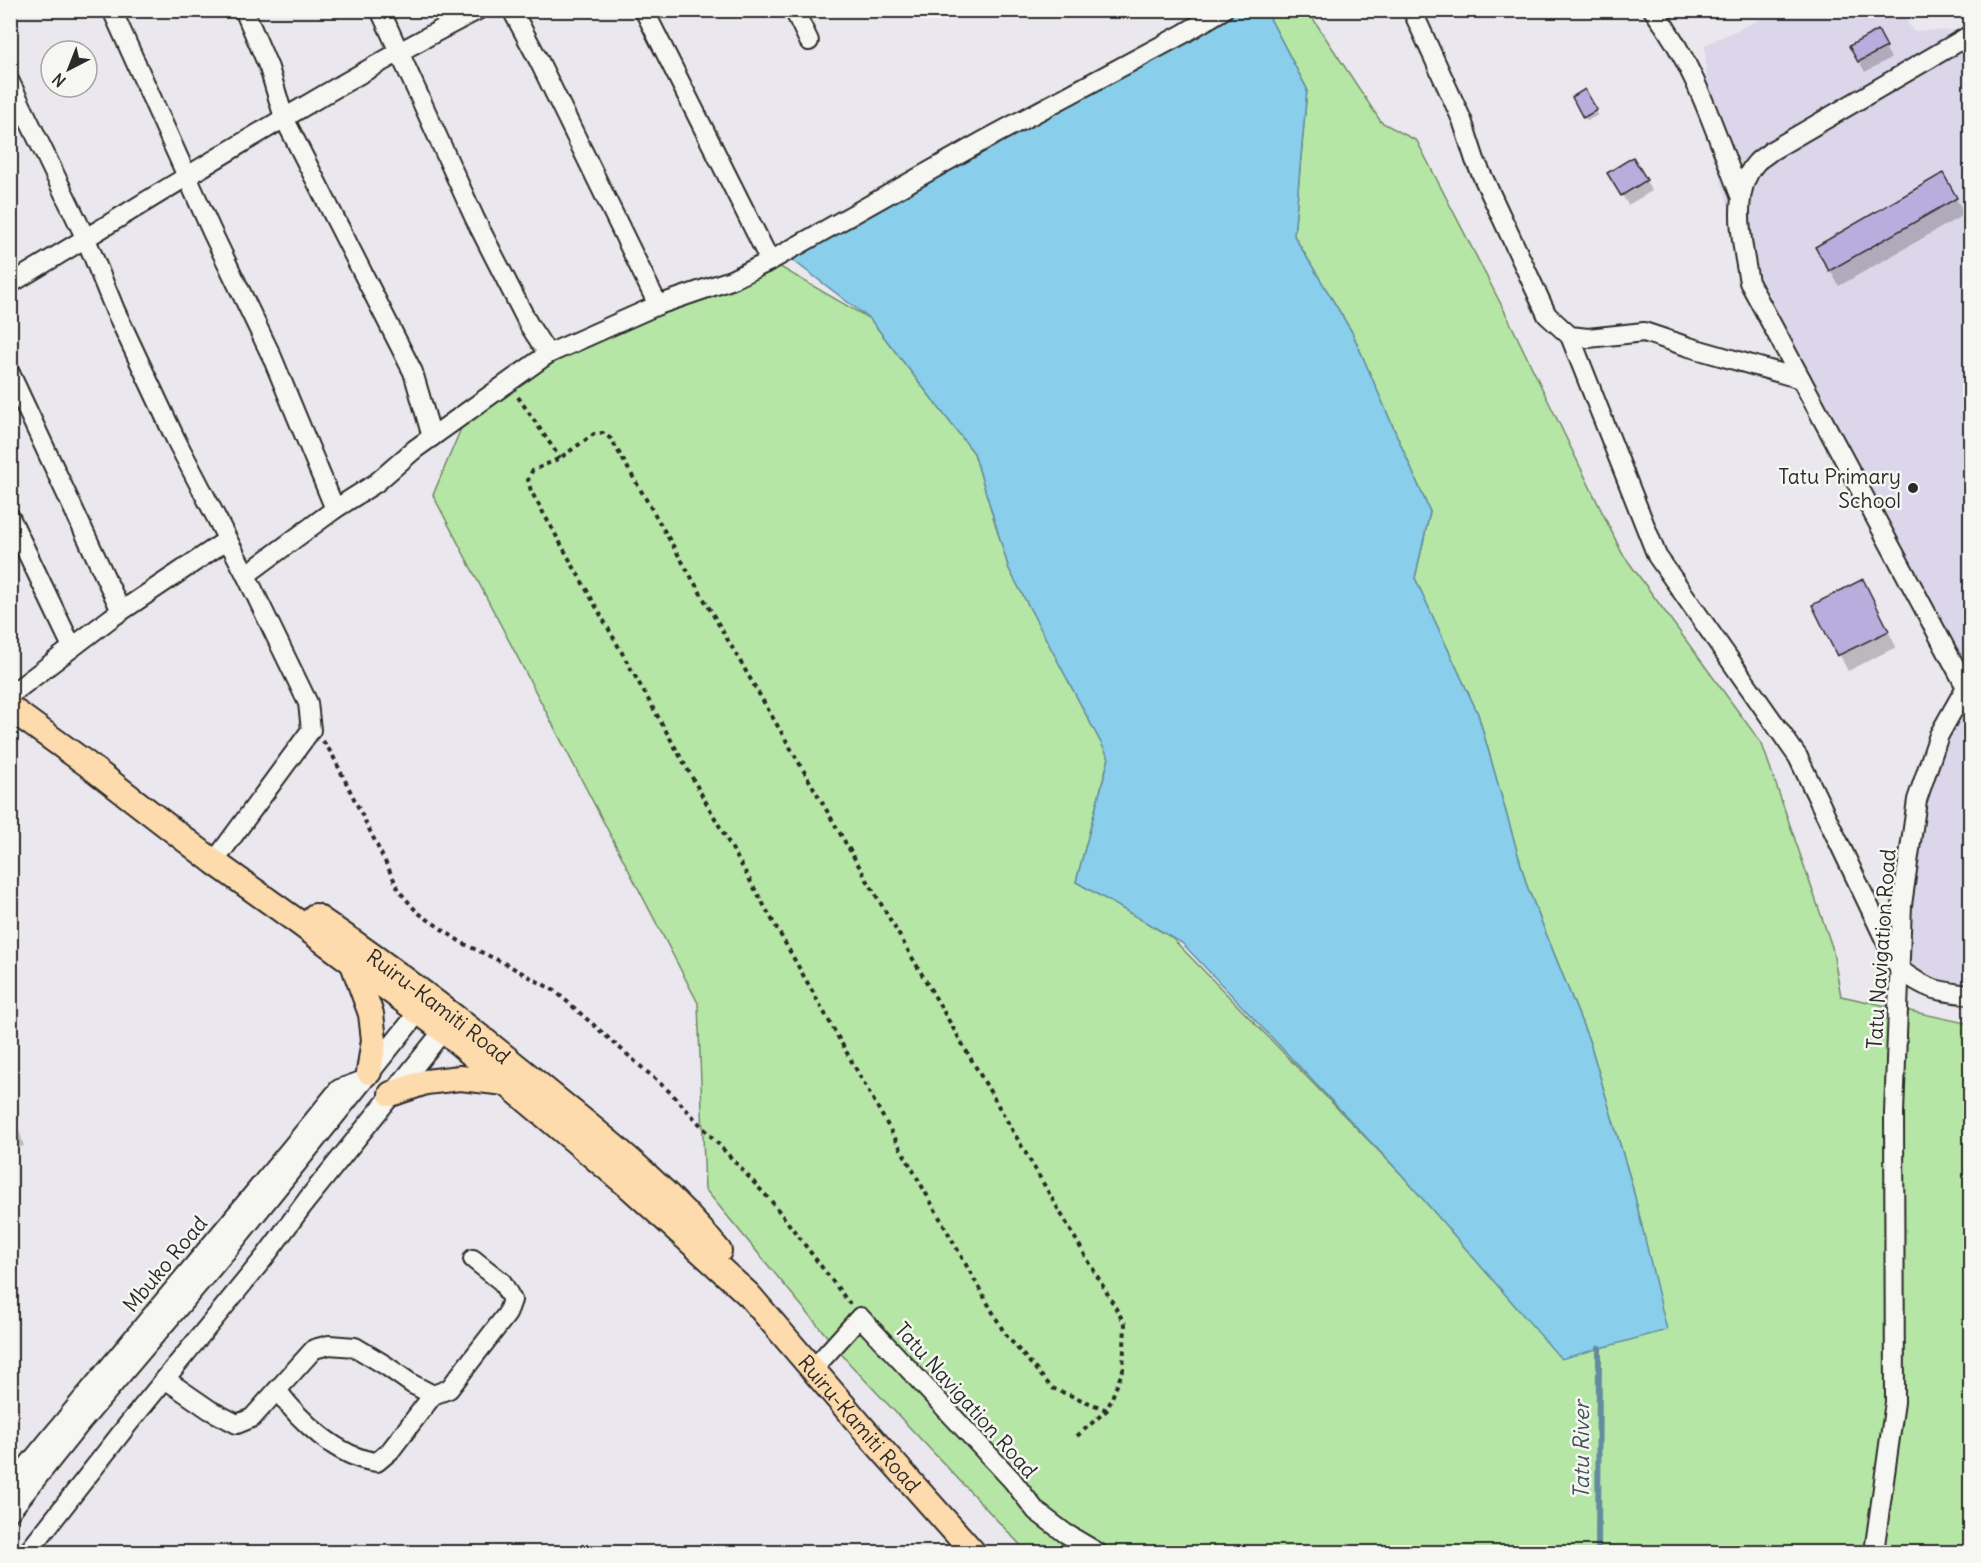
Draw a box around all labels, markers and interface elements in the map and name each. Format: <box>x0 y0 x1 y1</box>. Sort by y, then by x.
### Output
north arrow <box>39 39 99 99</box>
text: N <box>48 69 70 91</box>
place label: Tatu Primary School <box>1778 463 1901 514</box>
marker: Tatu Primary School <box>1906 481 1920 495</box>
street label: Tatu Navigation Road <box>1861 848 1901 1050</box>
street label: Ruiru-Kamiti Road <box>361 943 516 1069</box>
street label: Mbuko Road <box>117 1210 213 1318</box>
street label: Tatu Navigation Road <box>889 1316 1043 1484</box>
street label: Ruiru-Kamiti Road <box>792 1349 927 1498</box>
water label: Tatu River <box>1567 1398 1595 1499</box>

